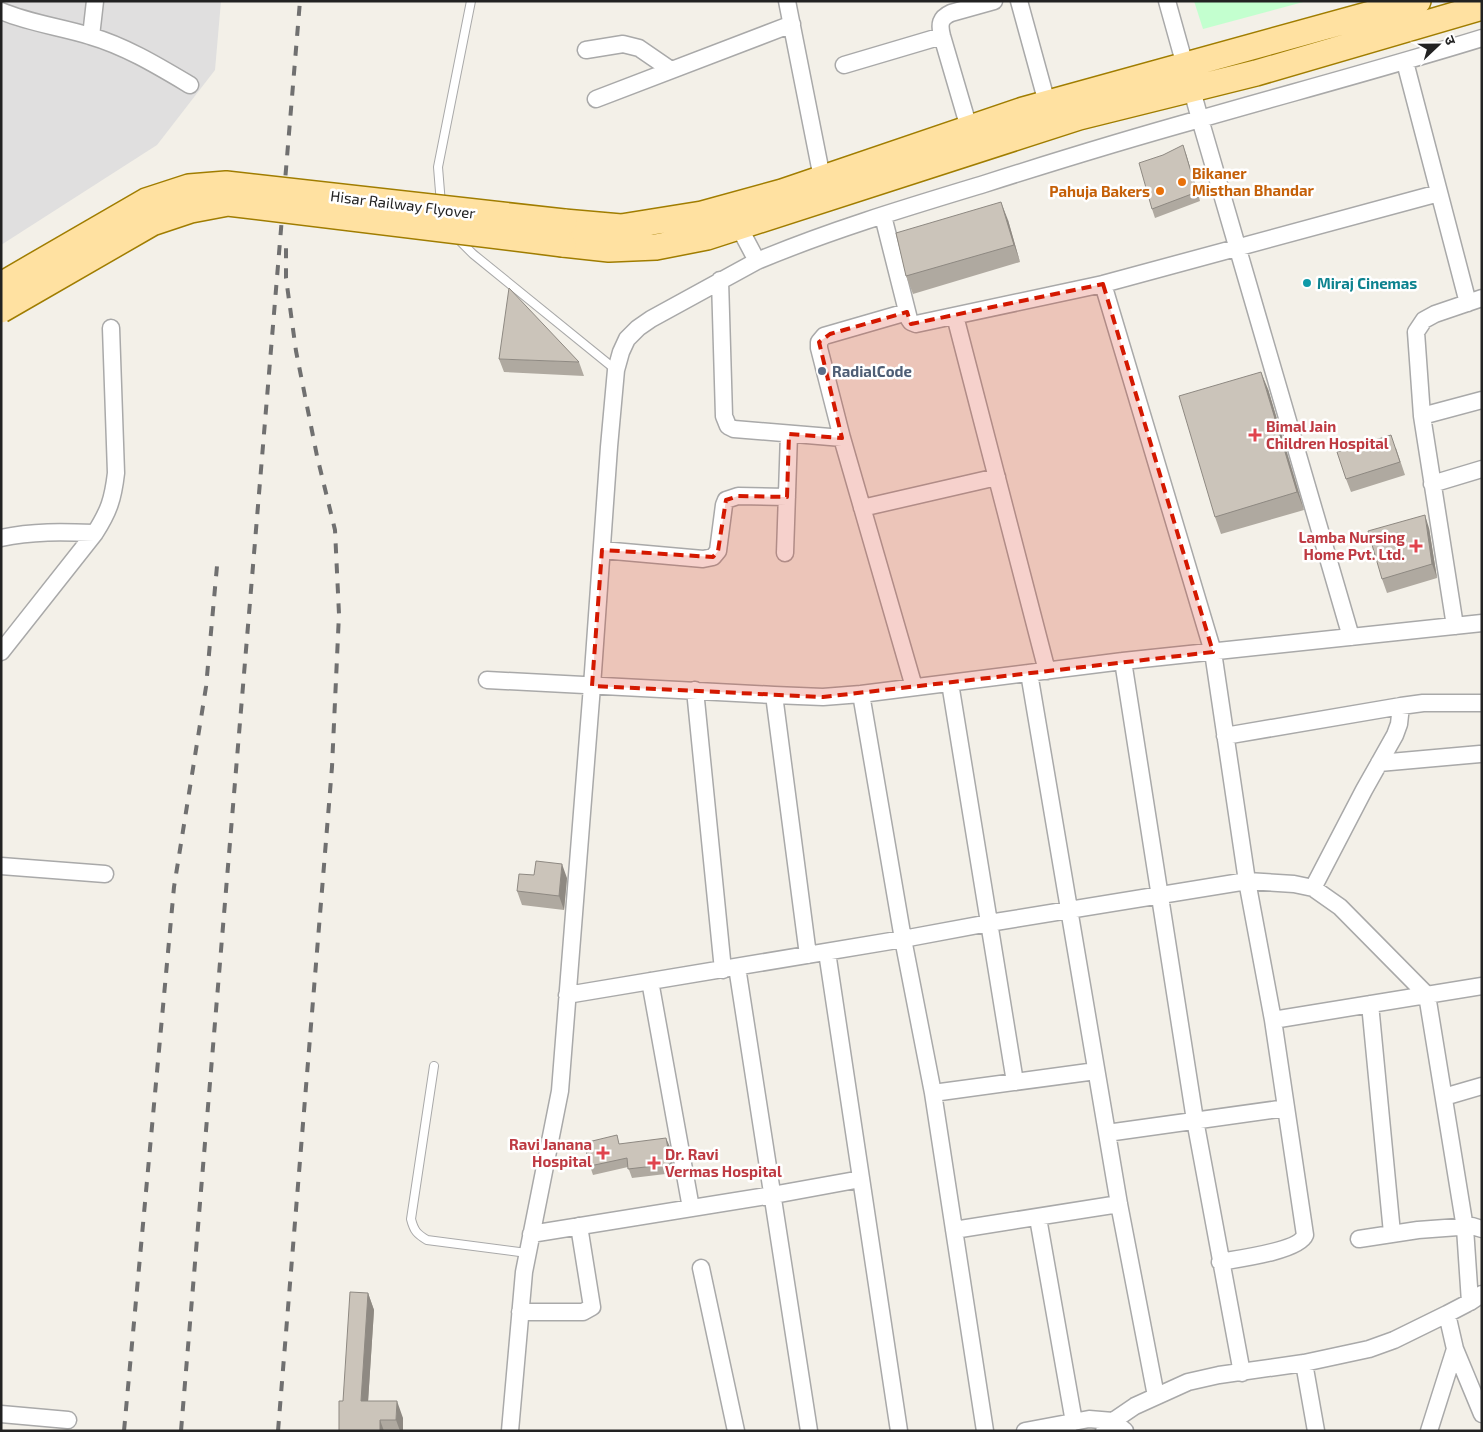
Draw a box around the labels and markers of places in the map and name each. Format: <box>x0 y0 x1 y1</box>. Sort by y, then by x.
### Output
place label: Bikaner Misthan Bhandar <box>1192 164 1314 199</box>
marker: Bikaner Misthan Bhandar <box>1176 176 1188 188</box>
place label: Pahuja Bakers <box>1049 182 1150 200</box>
marker: Pahuja Bakers <box>1154 185 1166 197</box>
place label: Miraj Cinemas <box>1317 274 1417 292</box>
marker: Miraj Cinemas <box>1301 277 1313 289</box>
place label: RadialCode <box>832 362 912 380</box>
marker: RadialCode <box>816 365 828 377</box>
place label: Bimal Jain Children Hospital <box>1266 417 1389 452</box>
marker: Bimal Jain Children Hospital <box>1248 428 1262 442</box>
place label: Lamba Nursing Home Pvt. Ltd. <box>1299 528 1405 563</box>
marker: Lamba Nursing Home Pvt. Ltd. <box>1409 539 1423 553</box>
place label: Ravi Janana Hospital <box>509 1135 592 1170</box>
place label: Dr. Ravi Vermas Hospital <box>665 1145 782 1180</box>
marker: Ravi Janana Hospital <box>596 1146 610 1160</box>
marker: Dr. Ravi Vermas Hospital <box>647 1156 661 1170</box>

